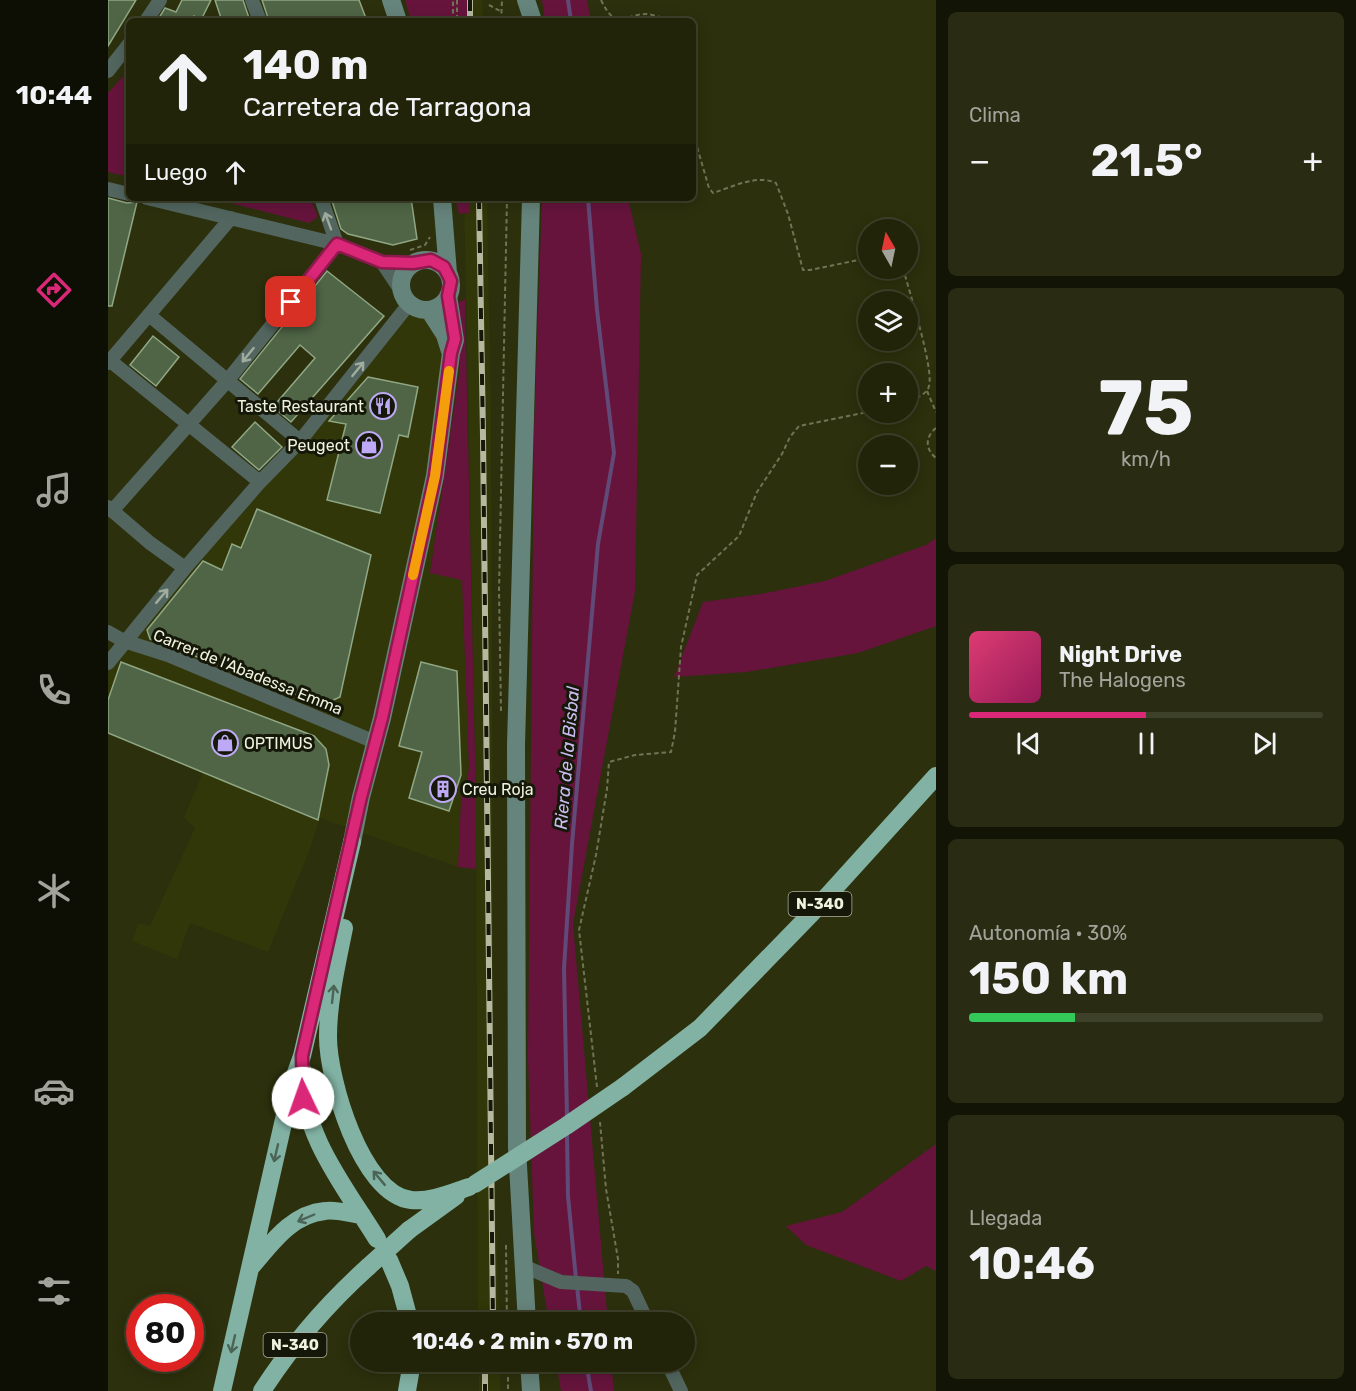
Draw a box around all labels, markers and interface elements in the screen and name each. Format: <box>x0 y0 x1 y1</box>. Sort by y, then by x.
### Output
text: 140 m <box>243 40 369 90</box>
icon: ahead <box>144 42 222 120</box>
text: 10:44 <box>16 79 92 111</box>
text: Carretera de Tarragona <box>243 91 532 123</box>
text: Clima <box>969 103 1021 127</box>
text: 21.5° <box>1090 134 1202 187</box>
text: − <box>969 141 990 180</box>
text: + <box>1302 141 1323 180</box>
icon: ahead <box>219 156 252 189</box>
text: Luego <box>144 159 207 186</box>
one-way arrow <box>322 212 333 231</box>
north arrow <box>858 219 918 279</box>
map controls <box>858 219 918 495</box>
icon: directions <box>33 269 75 311</box>
pin <box>265 276 316 327</box>
icon: arrive <box>274 285 307 318</box>
button: layers <box>858 291 918 351</box>
one-way arrow <box>241 347 254 363</box>
one-way arrow <box>351 361 364 377</box>
text: 75 <box>1098 361 1194 454</box>
button: + <box>858 363 918 423</box>
restaurant icon: Taste Restaurant <box>368 391 398 421</box>
place label: Taste Restaurant <box>237 397 364 416</box>
shop icon: Peugeot <box>354 430 384 460</box>
button: − <box>858 435 918 495</box>
place label: Peugeot <box>287 436 350 455</box>
text: km/h <box>1121 447 1171 471</box>
icon: music <box>33 469 75 511</box>
one-way arrow <box>155 588 168 604</box>
street label: Carrer de l'Abadessa Emma <box>151 625 345 719</box>
text: Night Drive <box>1059 641 1182 668</box>
text: The Halogens <box>1059 668 1186 692</box>
icon: phone <box>33 669 75 711</box>
water label: Riera de la Bisbal <box>550 685 584 831</box>
icon: previous <box>1012 727 1045 760</box>
icon: pause <box>1130 727 1163 760</box>
icon: next <box>1248 727 1281 760</box>
shop icon: OPTIMUS <box>210 728 240 758</box>
place label: OPTIMUS <box>244 734 313 753</box>
building icon: Creu Roja <box>428 774 458 804</box>
place label: Creu Roja <box>462 780 534 799</box>
icon: climate <box>33 870 75 912</box>
road number: N-340 <box>788 892 852 916</box>
text: Autonomía · 30% <box>969 921 1127 945</box>
text: 150 km <box>969 952 1128 1005</box>
one-way arrow <box>328 985 339 1005</box>
position arrow <box>271 1066 335 1130</box>
icon: car <box>33 1070 75 1112</box>
one-way arrow <box>270 1144 282 1163</box>
one-way arrow <box>372 1170 385 1186</box>
text: Llegada <box>969 1206 1042 1230</box>
one-way arrow <box>297 1213 315 1224</box>
text: 10:46 <box>969 1237 1095 1290</box>
icon: filters <box>33 1270 75 1312</box>
speed limit sign: 80 <box>126 1294 204 1372</box>
text: 10:46 · 2 min · 570 m <box>412 1328 633 1355</box>
road number: N-340 <box>264 1333 327 1357</box>
one-way arrow <box>227 1334 239 1353</box>

